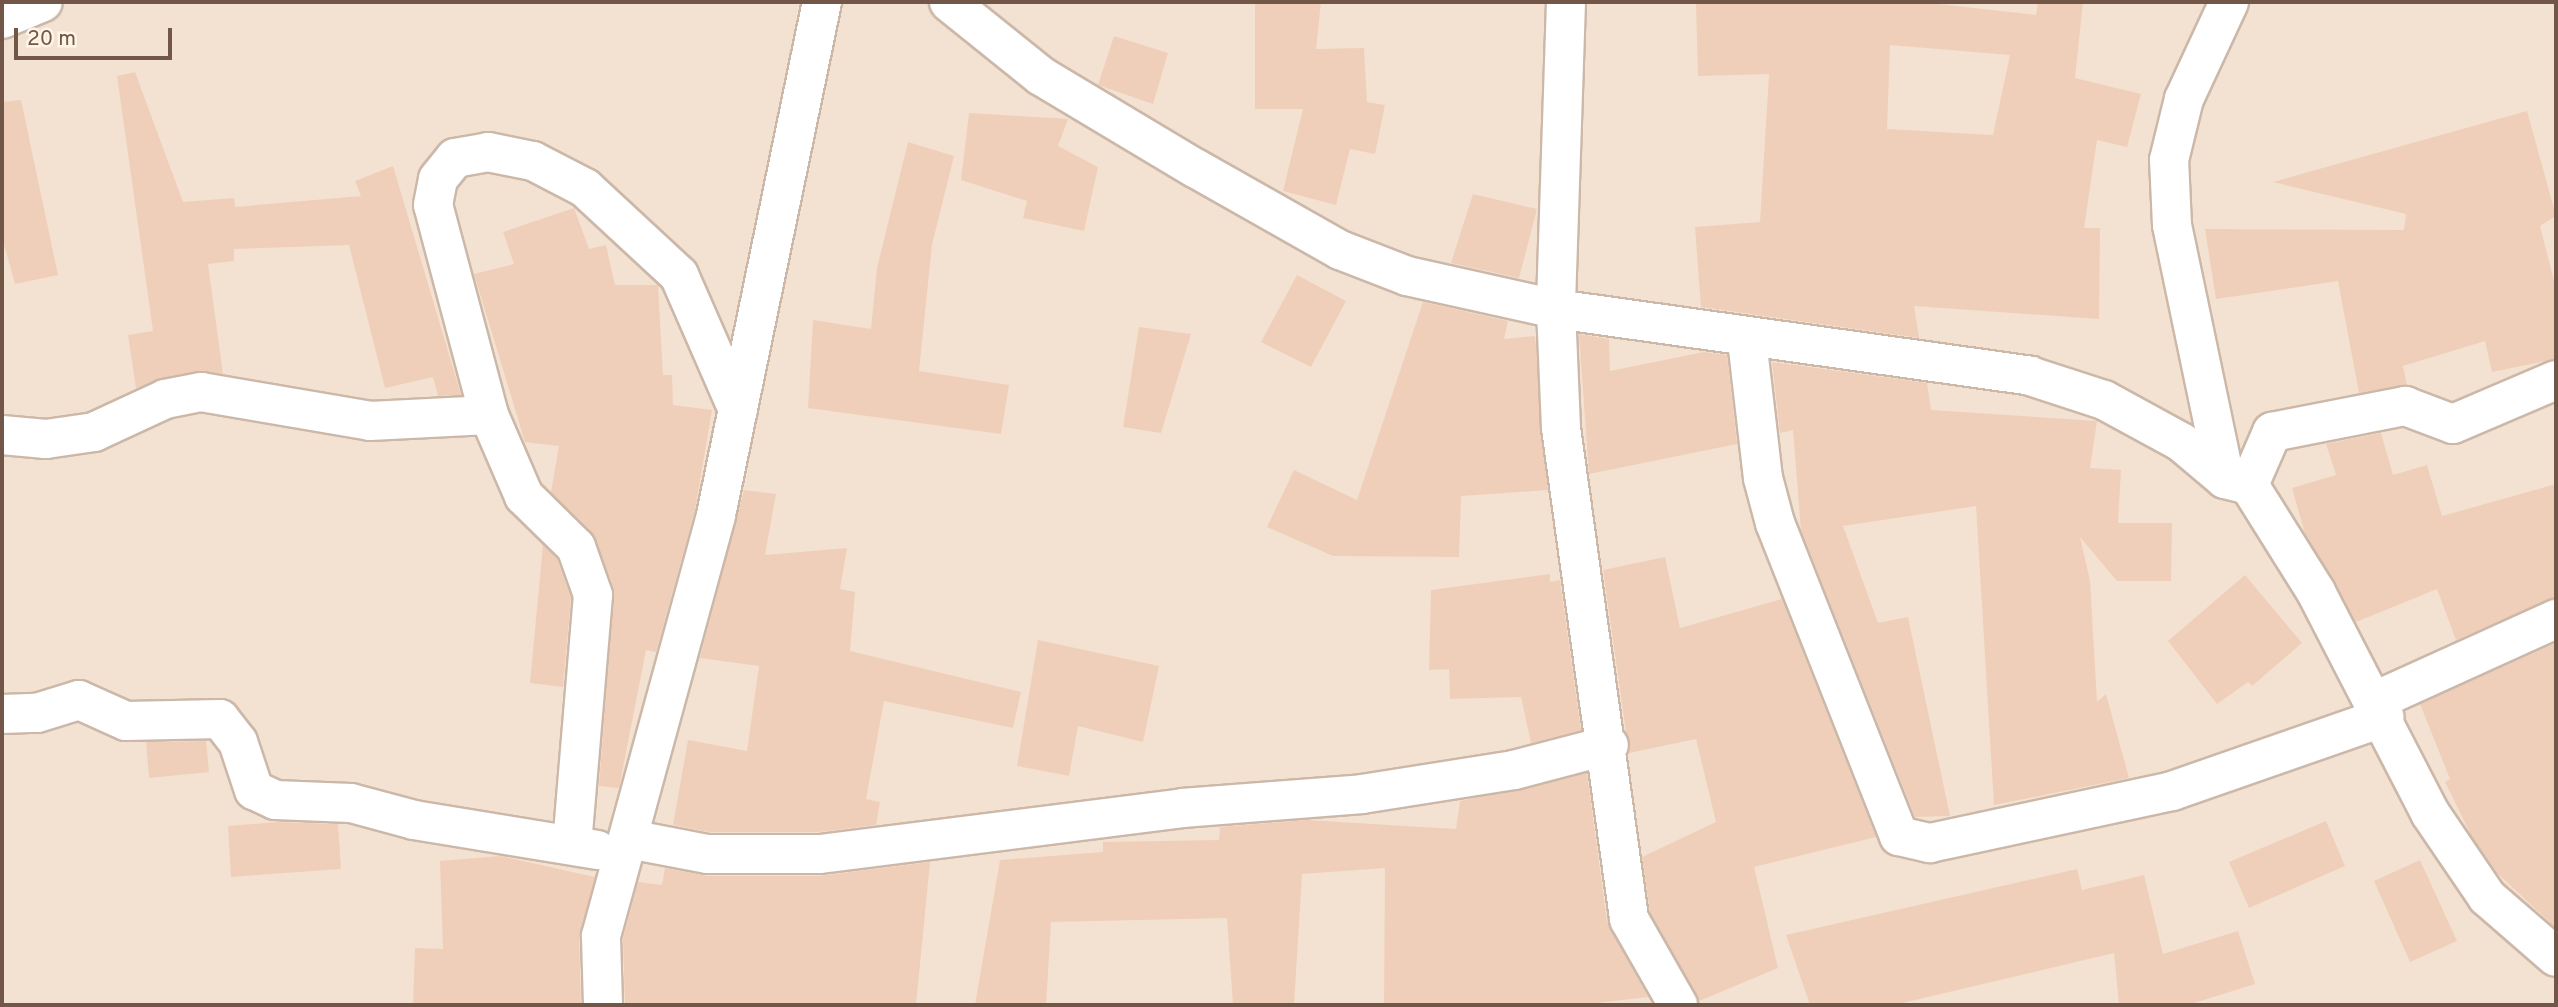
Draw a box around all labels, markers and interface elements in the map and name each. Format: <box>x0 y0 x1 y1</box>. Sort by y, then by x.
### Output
scale bar <box>18 14 175 58</box>
text: 20 m <box>27 26 76 53</box>

